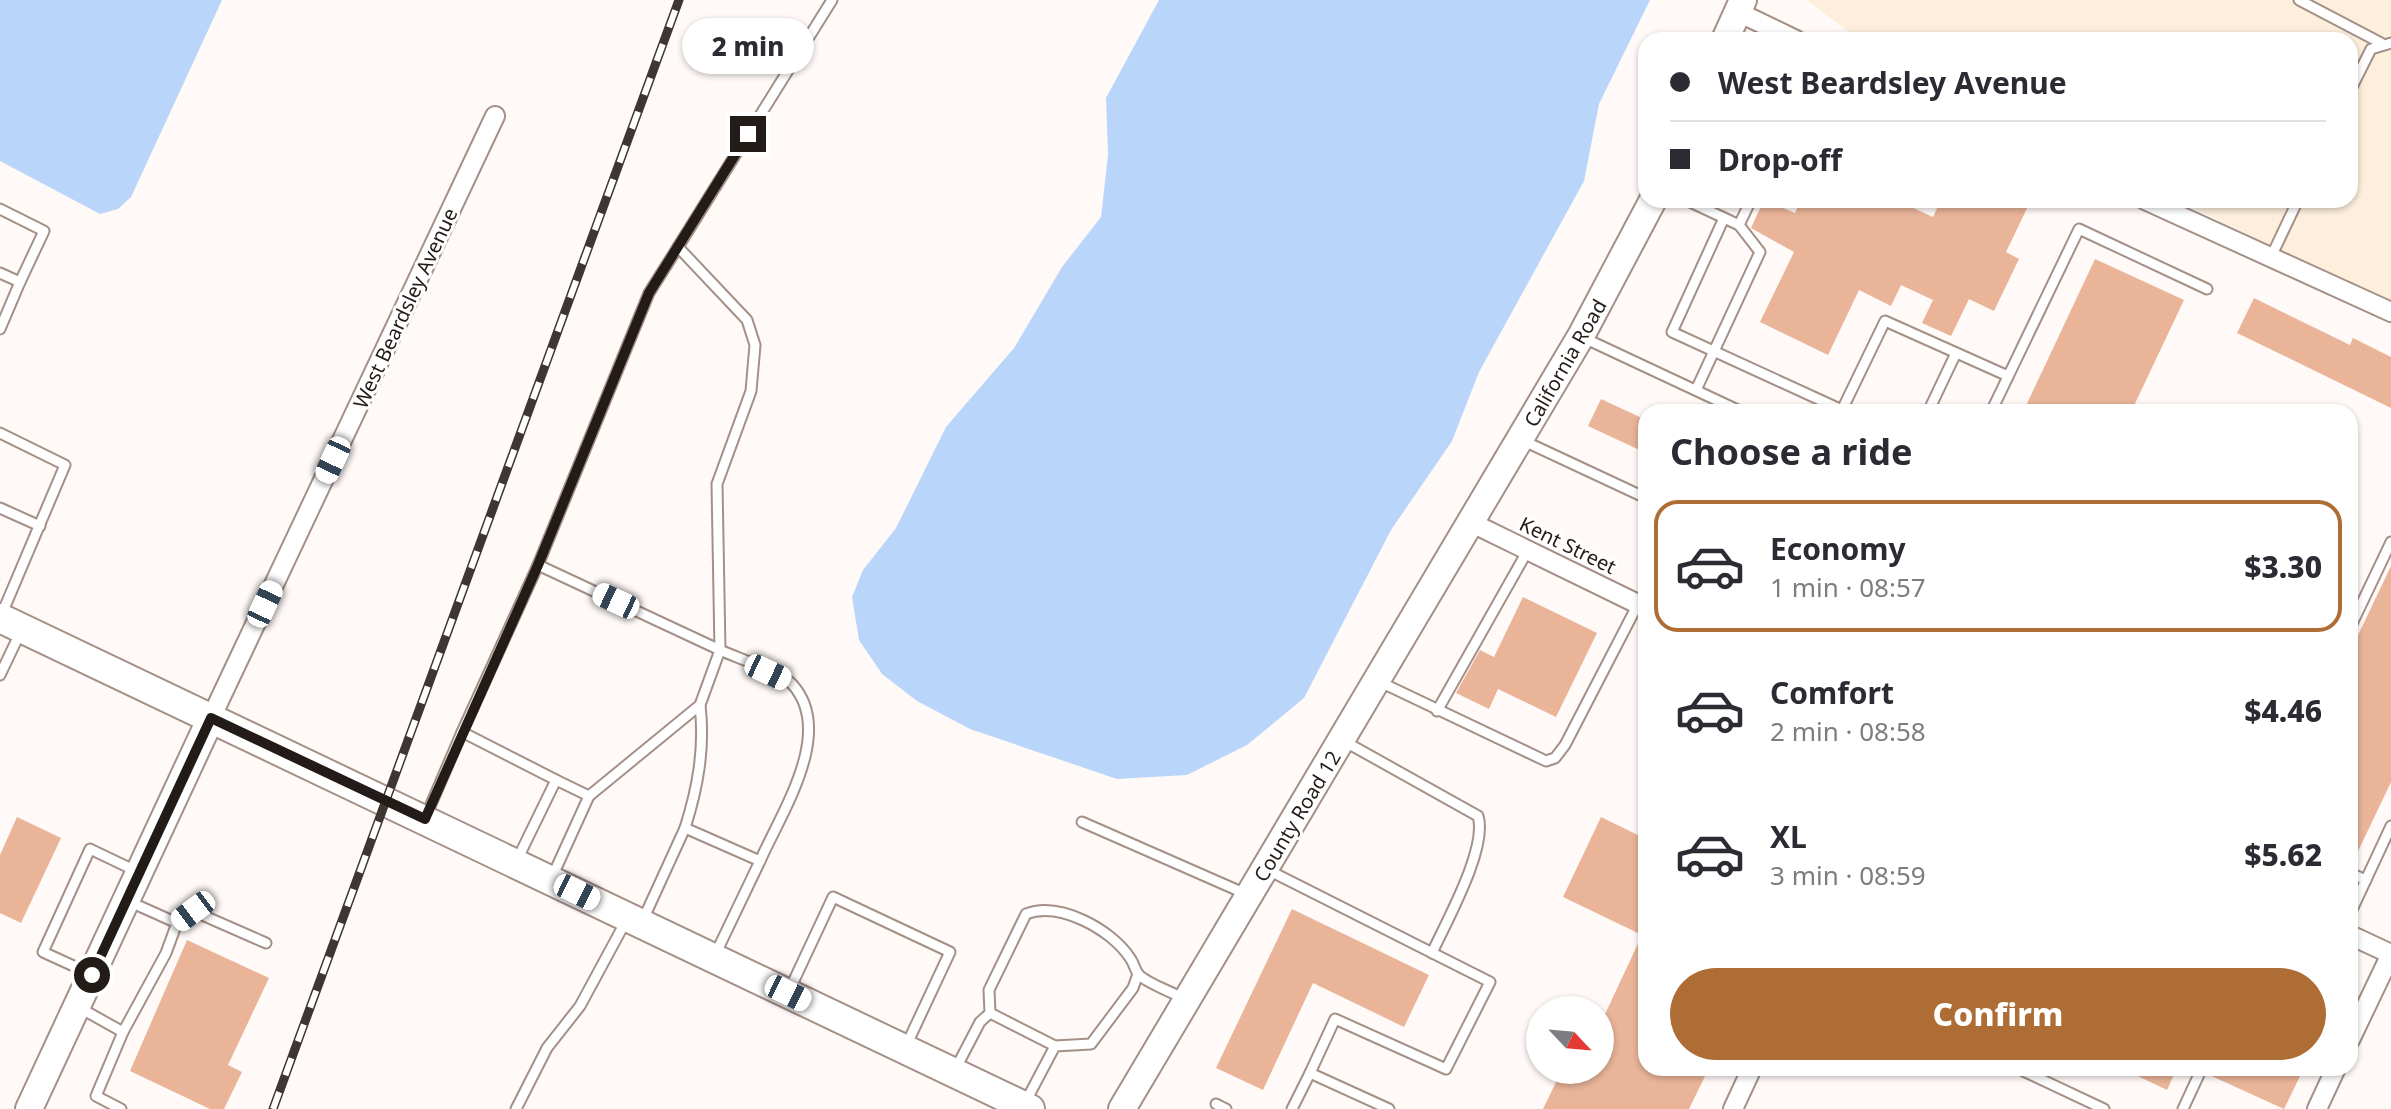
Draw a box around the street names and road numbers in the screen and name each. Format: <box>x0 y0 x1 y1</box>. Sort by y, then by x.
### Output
street label: West Beardsley Avenue <box>347 203 463 413</box>
street label: California Road <box>1517 294 1613 432</box>
street label: Kent Street <box>1515 510 1621 580</box>
street label: County Road 12 <box>1247 746 1347 886</box>

